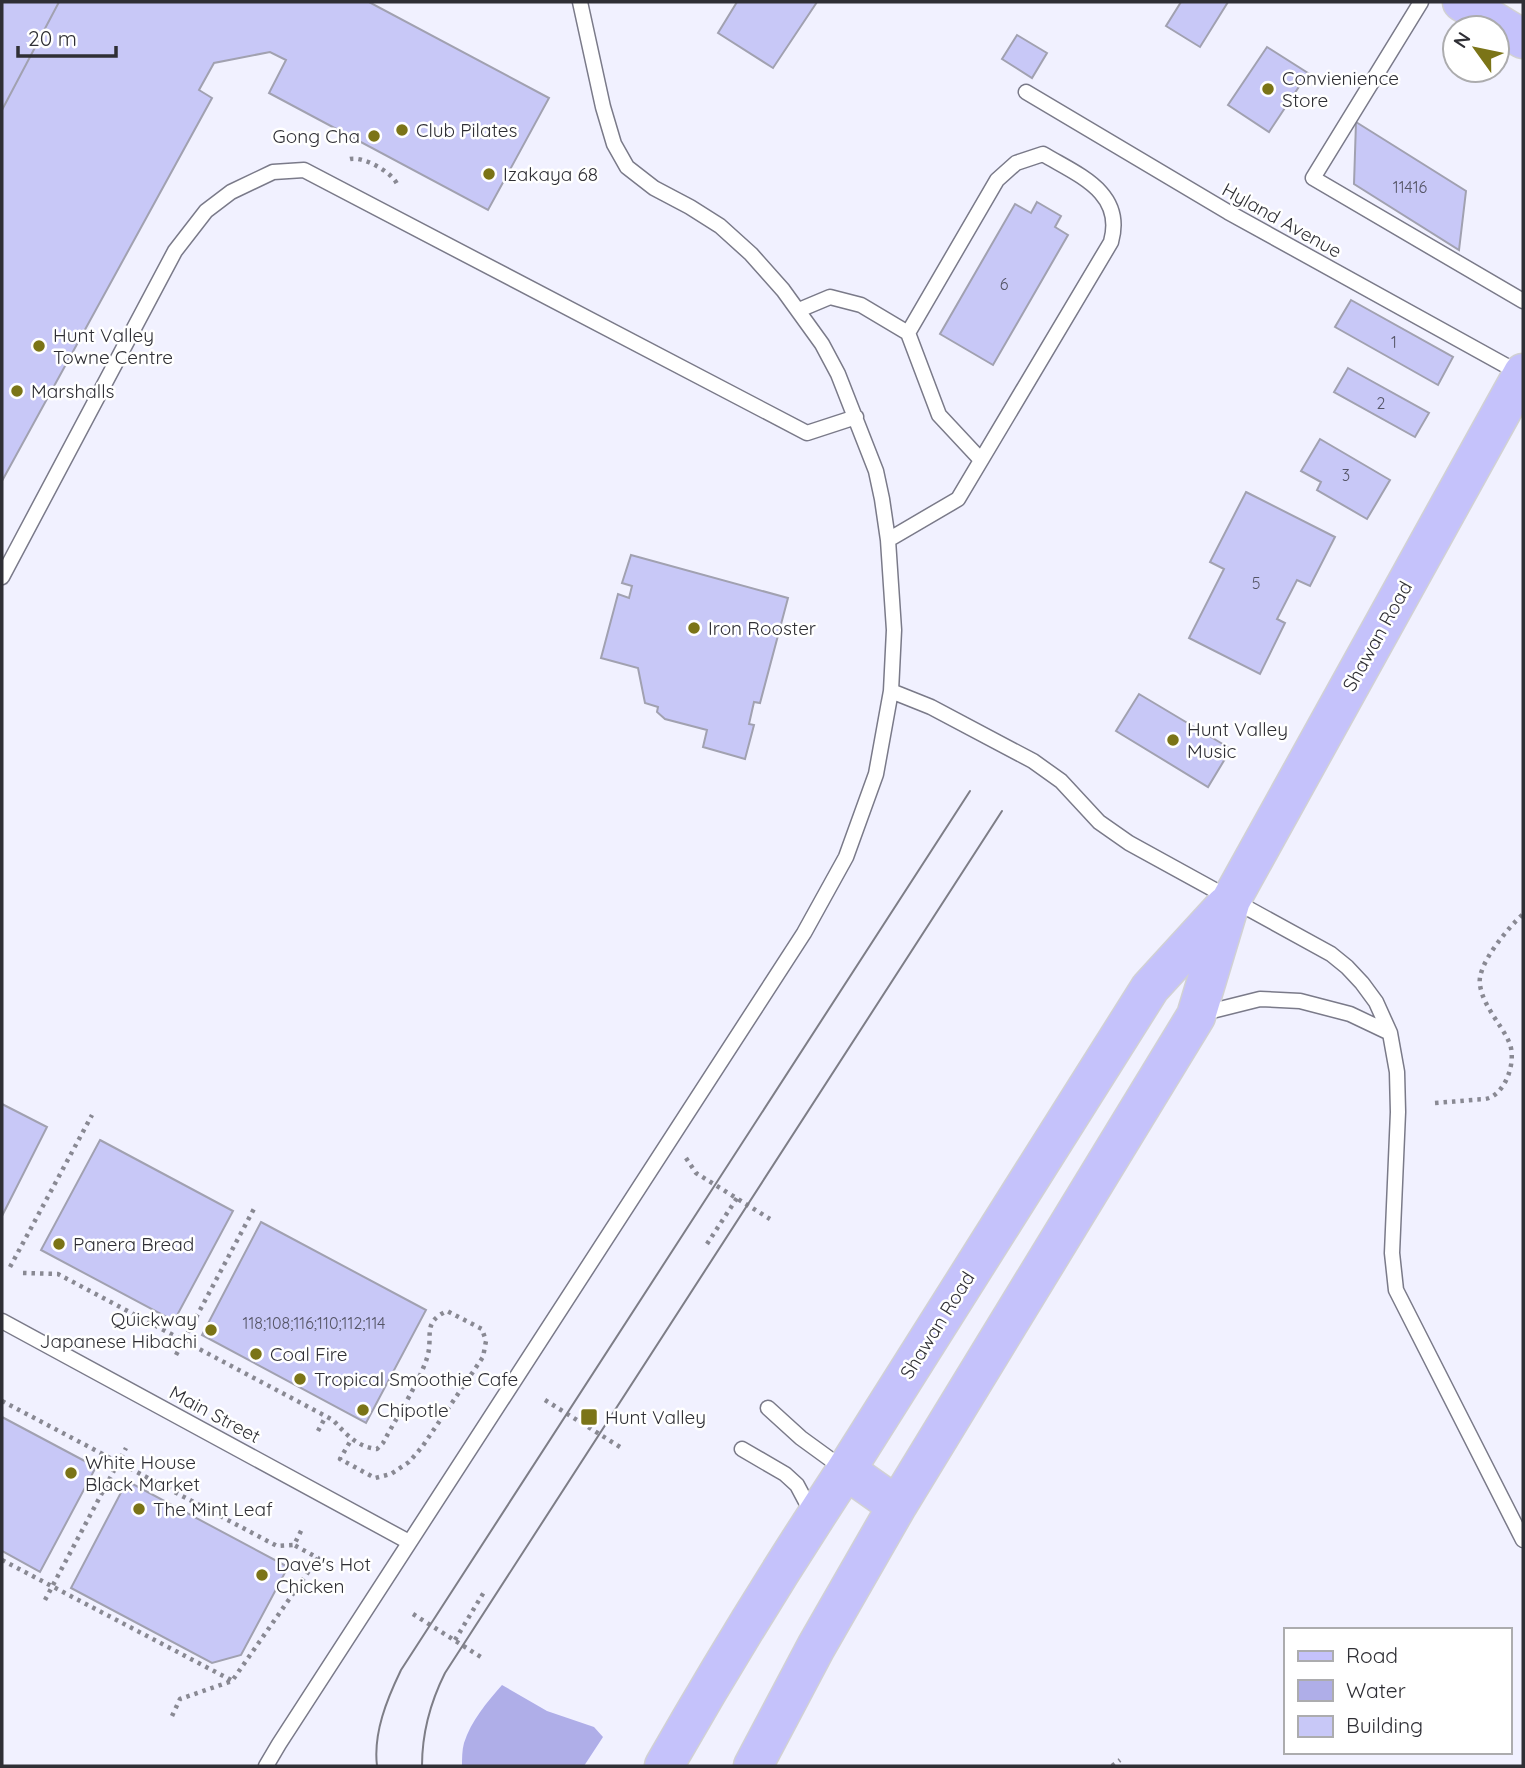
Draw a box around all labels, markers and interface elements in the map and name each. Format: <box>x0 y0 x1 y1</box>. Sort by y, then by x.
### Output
scale bar <box>18 14 116 58</box>
north arrow <box>1441 14 1511 84</box>
text: 20 m <box>28 25 77 51</box>
text: N <box>1448 27 1476 52</box>
place label: Convienience Store <box>1282 66 1399 112</box>
marker: Convienience Store <box>1260 81 1276 97</box>
place label: Club Pilates <box>416 118 518 142</box>
marker: Club Pilates <box>394 122 410 138</box>
place label: Gong Cha <box>273 124 360 148</box>
marker: Gong Cha <box>366 128 382 144</box>
place label: Izakaya 68 <box>503 162 598 186</box>
marker: Izakaya 68 <box>481 166 497 182</box>
street label: Hyland Avenue <box>1218 177 1346 263</box>
house number: 11416 <box>1393 177 1428 197</box>
house number: 6 <box>1000 274 1009 294</box>
place label: Hunt Valley Towne Centre <box>53 323 173 369</box>
house number: 1 <box>1391 332 1397 352</box>
marker: Hunt Valley Towne Centre <box>31 338 47 354</box>
place label: Marshalls <box>31 379 114 403</box>
marker: Marshalls <box>9 383 25 399</box>
house number: 2 <box>1377 393 1386 413</box>
house number: 3 <box>1342 465 1350 485</box>
house number: 5 <box>1252 573 1260 593</box>
street label: Shawan Road <box>1337 577 1417 695</box>
place label: Iron Rooster <box>708 616 817 640</box>
marker: Iron Rooster <box>686 620 702 636</box>
place label: Hunt Valley Music <box>1187 717 1288 763</box>
marker: Hunt Valley Music <box>1165 732 1181 748</box>
place label: Panera Bread <box>73 1232 194 1256</box>
marker: Panera Bread <box>51 1236 67 1252</box>
street label: Shawan Road <box>894 1267 980 1383</box>
place label: Quickway Japanese Hibachi <box>40 1307 197 1353</box>
house number: 118;108;116;110;112;114 <box>242 1313 386 1333</box>
marker: Quickway Japanese Hibachi <box>203 1322 219 1338</box>
place label: Coal Fire <box>270 1342 347 1366</box>
marker: Coal Fire <box>248 1346 264 1362</box>
place label: Tropical Smoothie Cafe <box>314 1367 518 1391</box>
marker: Tropical Smoothie Cafe <box>292 1371 308 1387</box>
street label: Main Street <box>165 1380 265 1448</box>
place label: Chipotle <box>377 1398 449 1422</box>
marker: Chipotle <box>355 1402 371 1418</box>
place label: Hunt Valley <box>605 1405 706 1429</box>
marker: Hunt Valley <box>579 1407 599 1427</box>
place label: White House Black Market <box>85 1450 200 1496</box>
marker: White House Black Market <box>63 1465 79 1481</box>
place label: The Mint Leaf <box>153 1497 273 1521</box>
marker: The Mint Leaf <box>131 1501 147 1517</box>
place label: Dave's Hot Chicken <box>276 1552 371 1598</box>
marker: Dave's Hot Chicken <box>254 1567 270 1583</box>
legend <box>1284 1628 1511 1754</box>
text: Road <box>1346 1642 1398 1668</box>
text: Water <box>1346 1677 1406 1703</box>
text: Building <box>1346 1712 1423 1738</box>

